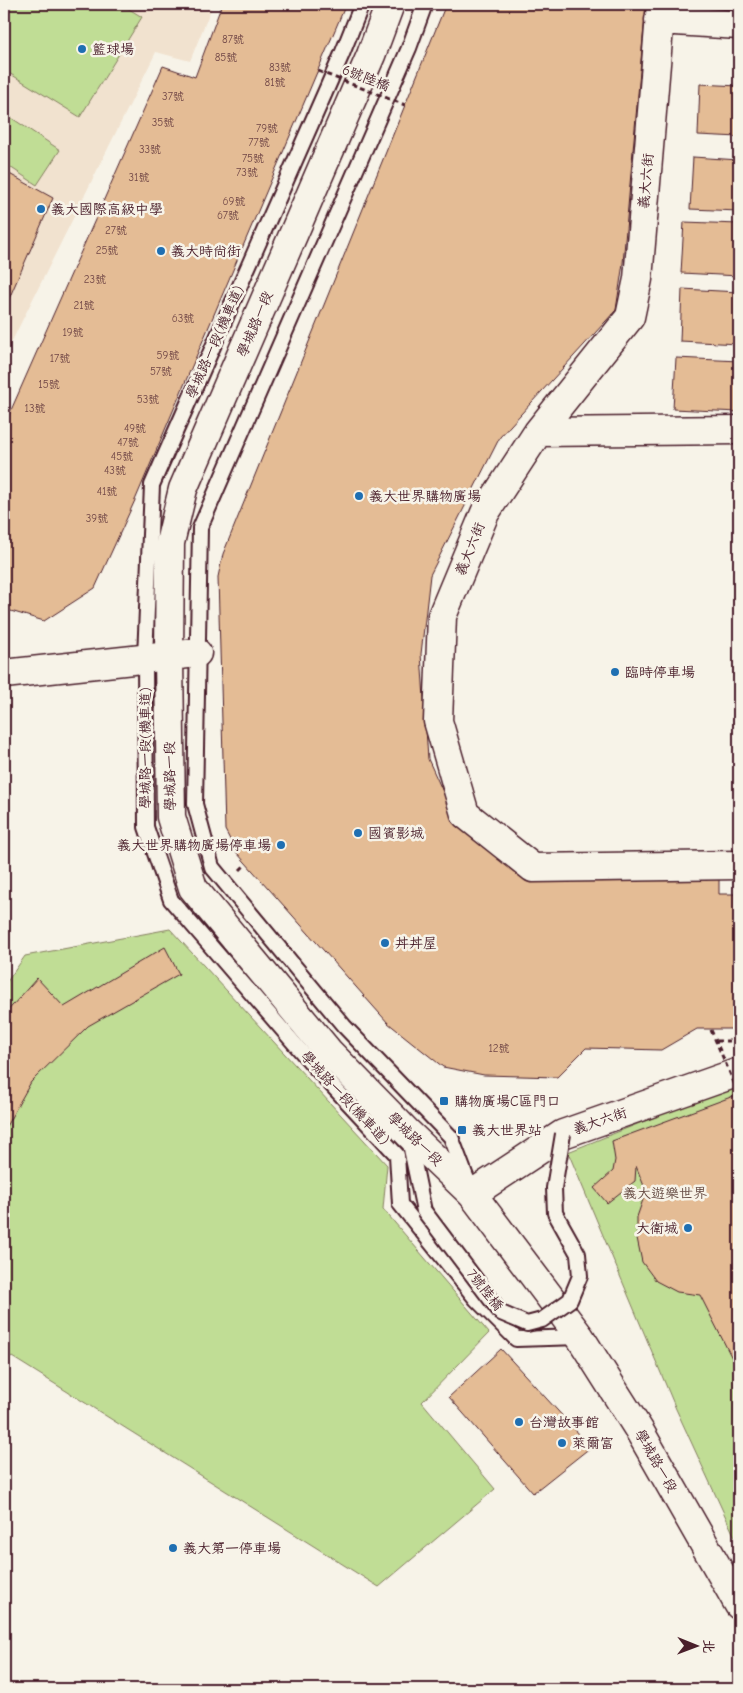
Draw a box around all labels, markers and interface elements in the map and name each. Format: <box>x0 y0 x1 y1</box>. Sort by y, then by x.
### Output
house number: 87號 <box>222 33 244 46</box>
place label: 籃球場 <box>92 41 134 58</box>
marker: 籃球場 <box>76 43 88 55</box>
house number: 85號 <box>215 51 237 64</box>
house number: 83號 <box>269 61 291 74</box>
street label: 6號陸橋 <box>340 61 392 95</box>
house number: 81號 <box>264 76 286 89</box>
house number: 37號 <box>162 90 184 103</box>
house number: 35號 <box>152 116 174 129</box>
house number: 79號 <box>256 122 278 135</box>
house number: 77號 <box>248 136 270 149</box>
house number: 33號 <box>139 143 161 156</box>
house number: 75號 <box>242 152 264 165</box>
street label: 義大六街 <box>635 152 657 210</box>
house number: 73號 <box>236 166 258 179</box>
house number: 31號 <box>129 171 149 184</box>
house number: 69號 <box>223 195 245 208</box>
place label: 義大國際高級中學 <box>51 201 163 218</box>
marker: 義大國際高級中學 <box>35 203 47 215</box>
house number: 67號 <box>217 209 239 222</box>
house number: 27號 <box>105 224 127 237</box>
place label: 義大時尚街 <box>171 243 241 260</box>
house number: 25號 <box>96 244 118 257</box>
marker: 義大時尚街 <box>155 245 167 257</box>
house number: 23號 <box>84 273 106 286</box>
street label: 學城路一段(機車道) <box>182 283 248 401</box>
street label: 學城路一段 <box>234 288 276 360</box>
house number: 21號 <box>73 299 95 312</box>
house number: 63號 <box>172 312 194 325</box>
house number: 19號 <box>62 326 84 339</box>
house number: 59號 <box>157 349 179 362</box>
house number: 17號 <box>50 352 70 365</box>
house number: 57號 <box>150 365 172 378</box>
house number: 15號 <box>38 378 60 391</box>
house number: 53號 <box>137 393 159 406</box>
house number: 13號 <box>25 402 45 415</box>
house number: 49號 <box>124 422 146 435</box>
house number: 47號 <box>117 436 139 449</box>
house number: 45號 <box>111 450 133 463</box>
house number: 43號 <box>104 464 126 477</box>
house number: 41號 <box>97 485 117 498</box>
place label: 義大世界購物廣場 <box>369 488 481 505</box>
marker: 義大世界購物廣場 <box>353 490 365 502</box>
house number: 39號 <box>86 512 108 525</box>
street label: 義大六街 <box>452 520 488 578</box>
place label: 臨時停車場 <box>625 664 695 681</box>
marker: 臨時停車場 <box>609 666 621 678</box>
street label: 學城路一段(機車道) <box>137 687 154 809</box>
street label: 學城路一段 <box>161 741 179 811</box>
place label: 國賓影城 <box>368 825 424 842</box>
marker: 國賓影城 <box>352 827 364 839</box>
place label: 義大世界購物廣場停車場 <box>117 837 271 854</box>
marker: 義大世界購物廣場停車場 <box>275 839 287 851</box>
place label: 丼丼屋 <box>395 935 437 952</box>
marker: 丼丼屋 <box>379 937 391 949</box>
house number: 12號 <box>488 1042 510 1055</box>
street label: 學城路一段(機車道) <box>297 1048 393 1148</box>
place label: 購物廣場C區門口 <box>454 1093 561 1110</box>
marker: 購物廣場C區門口 <box>438 1095 450 1107</box>
street label: 義大六街 <box>571 1104 629 1138</box>
street label: 學城路一段 <box>384 1109 446 1169</box>
place label: 義大世界站 <box>472 1122 542 1139</box>
marker: 義大世界站 <box>456 1124 468 1136</box>
park label: 義大遊樂世界 <box>623 1185 707 1202</box>
place label: 大衛城 <box>636 1220 678 1237</box>
marker: 大衛城 <box>682 1222 694 1234</box>
street label: 7號陸橋 <box>463 1266 507 1314</box>
place label: 台灣故事館 <box>529 1414 599 1431</box>
marker: 台灣故事館 <box>513 1416 525 1428</box>
street label: 學城路一段 <box>631 1426 681 1496</box>
place label: 萊爾富 <box>572 1435 614 1452</box>
marker: 萊爾富 <box>556 1437 568 1449</box>
place label: 義大第一停車場 <box>183 1540 281 1557</box>
marker: 義大第一停車場 <box>167 1542 179 1554</box>
north arrow <box>670 1620 720 1670</box>
text: 北 <box>700 1639 717 1653</box>

